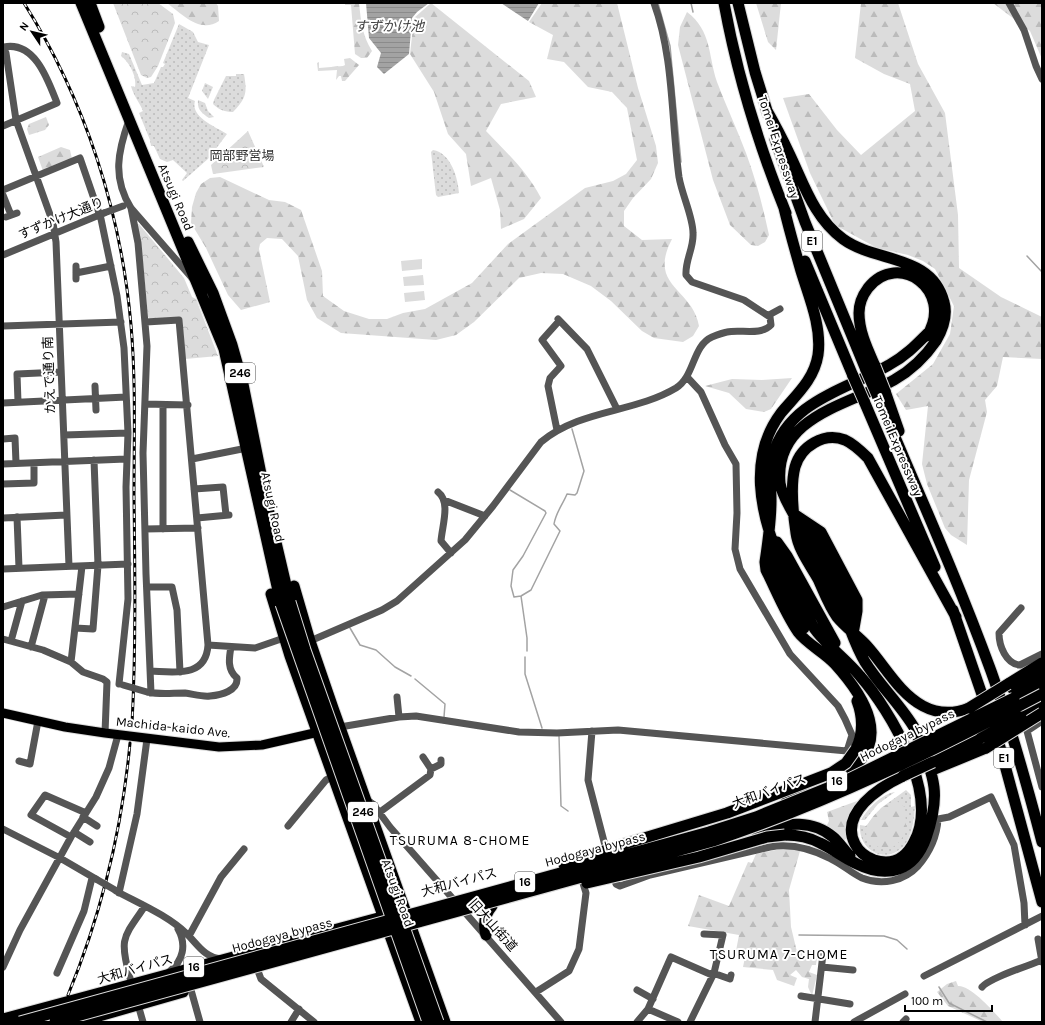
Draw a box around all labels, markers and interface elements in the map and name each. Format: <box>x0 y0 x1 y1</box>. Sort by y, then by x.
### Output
north arrow <box>12 12 52 52</box>
water label: すずかけ池 <box>354 18 426 35</box>
text: N <box>17 20 32 34</box>
street label: Tomei Expressway <box>755 94 803 200</box>
park label: 岡部野営場 <box>209 148 275 163</box>
street label: Atsugi Road <box>155 161 197 233</box>
street label: すずかけ大通り <box>16 194 106 242</box>
road number: E1 <box>802 231 822 251</box>
street label: かえで通り南 <box>40 336 58 414</box>
road number: 246 <box>225 363 255 383</box>
street label: Tomei Expressway <box>870 394 926 498</box>
street label: Atsugi Road <box>258 471 288 543</box>
street label: Hodogaya bypass <box>857 705 957 764</box>
street label: Machida-kaido Ave. <box>115 714 231 740</box>
road number: E1 <box>994 748 1014 768</box>
street label: 大和バイパス <box>730 771 808 811</box>
road number: 16 <box>827 771 847 791</box>
road number: 246 <box>348 802 378 822</box>
street label: Hodogaya bypass <box>543 828 647 870</box>
district label: TSURUMA 8-CHOME <box>390 832 530 849</box>
street label: Atsugi Road <box>379 857 417 929</box>
street label: 大和バイパス <box>420 865 498 899</box>
road number: 16 <box>515 872 535 892</box>
street label: 旧大山街道 <box>466 896 520 954</box>
street label: Hodogaya bypass <box>230 914 334 956</box>
district label: TSURUMA 7-CHOME <box>710 946 848 963</box>
street label: 大和バイパス <box>96 951 174 987</box>
road number: 16 <box>184 957 204 977</box>
scale bar <box>905 987 992 1013</box>
text: 100 m <box>911 994 943 1008</box>

